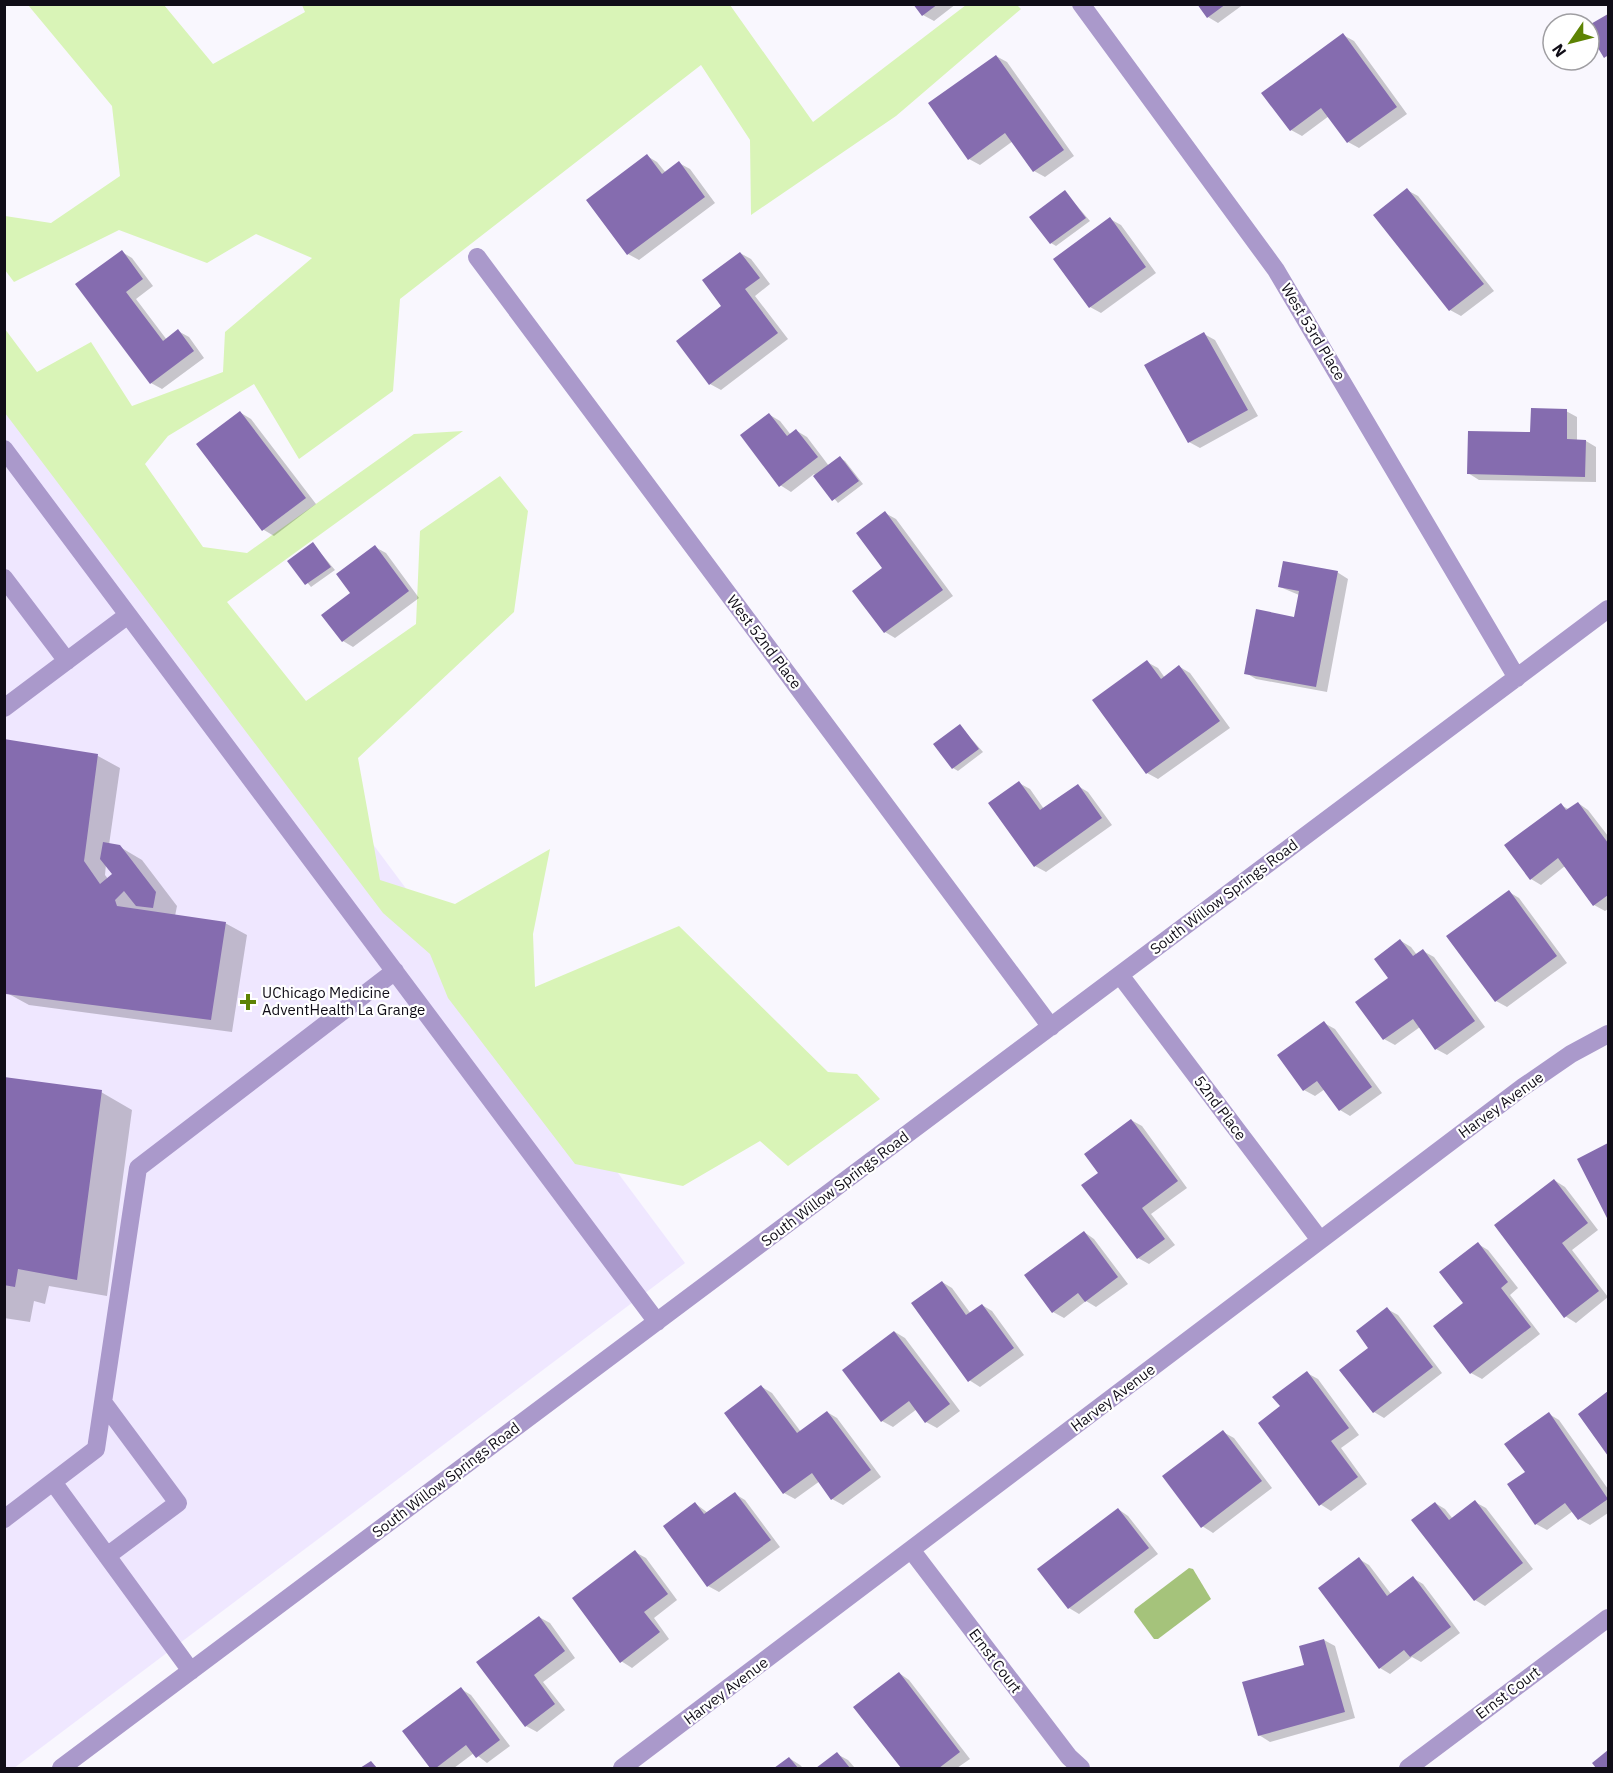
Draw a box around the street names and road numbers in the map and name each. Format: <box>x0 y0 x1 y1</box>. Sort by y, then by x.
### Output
street label: West 53rd Place <box>1277 280 1350 384</box>
street label: West 52nd Place <box>723 591 806 693</box>
street label: South Willow Springs Road <box>1146 835 1301 958</box>
street label: Harvey Avenue <box>1454 1067 1547 1142</box>
street label: 52nd Place <box>1190 1072 1251 1144</box>
street label: South Willow Springs Road <box>757 1127 912 1250</box>
street label: Harvey Avenue <box>1067 1360 1159 1436</box>
street label: South Willow Springs Road <box>368 1418 523 1541</box>
street label: Ernst Court <box>965 1625 1026 1697</box>
street label: Harvey Avenue <box>680 1653 772 1729</box>
street label: Ernst Court <box>1472 1662 1544 1723</box>

